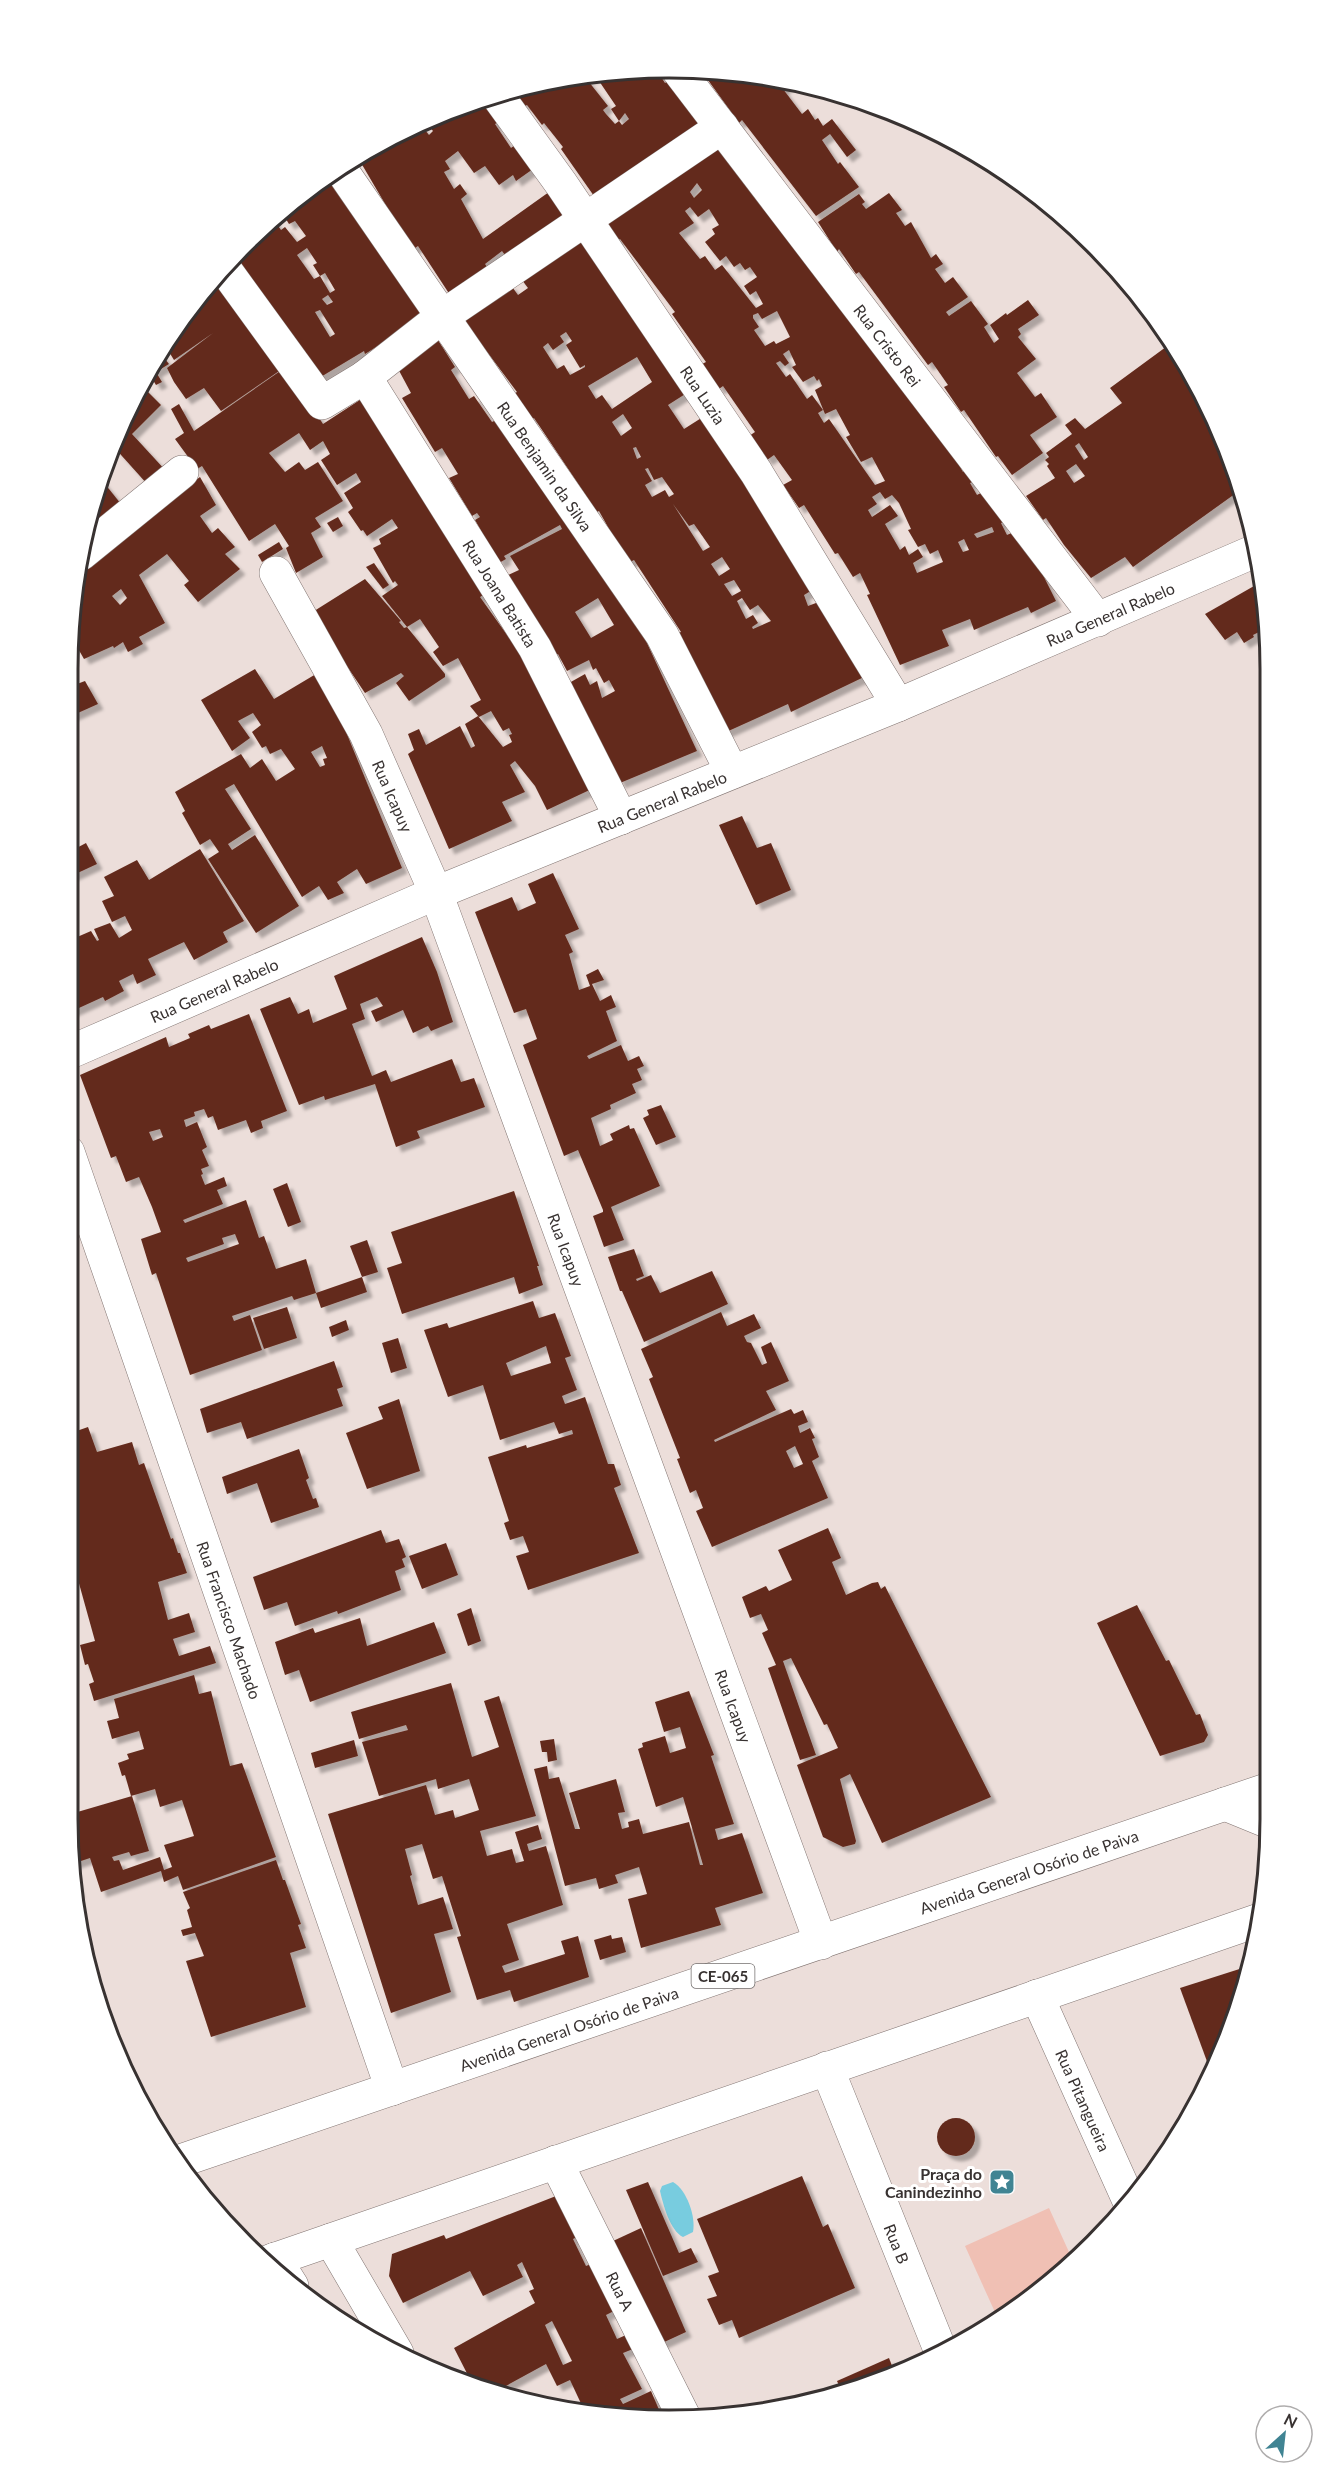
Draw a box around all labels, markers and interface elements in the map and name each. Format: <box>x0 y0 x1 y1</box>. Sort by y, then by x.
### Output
street label: Rua Cristo Rei <box>851 300 925 390</box>
street label: Rua Luzia <box>677 362 730 427</box>
street label: Rua Benjamin da Silva <box>494 397 597 535</box>
street label: Rua Joana Batista <box>460 536 541 650</box>
street label: Rua General Rabelo <box>1043 578 1177 650</box>
street label: Rua Icapuy <box>369 757 418 835</box>
street label: Rua General Rabelo <box>594 766 729 836</box>
street label: Rua General Rabelo <box>147 953 281 1026</box>
street label: Rua Icapuy <box>545 1210 589 1290</box>
street label: Rua Francisco Machado <box>194 1538 266 1701</box>
street label: Rua Icapuy <box>712 1667 756 1746</box>
street label: Avenida General Osório de Paiva <box>917 1825 1140 1917</box>
road number: CE-065 <box>692 1964 754 1988</box>
street label: Avenida General Osório de Paiva <box>457 1982 681 2074</box>
street label: Rua Pitangueira <box>1053 2046 1115 2154</box>
place label: Praça do Canindezinho <box>885 2164 982 2201</box>
place icon: Praça do Canindezinho <box>987 2167 1017 2197</box>
street label: Rua B <box>881 2221 914 2266</box>
street label: Rua A <box>603 2268 638 2313</box>
north arrow <box>1254 2404 1314 2464</box>
text: N <box>1281 2409 1301 2431</box>

